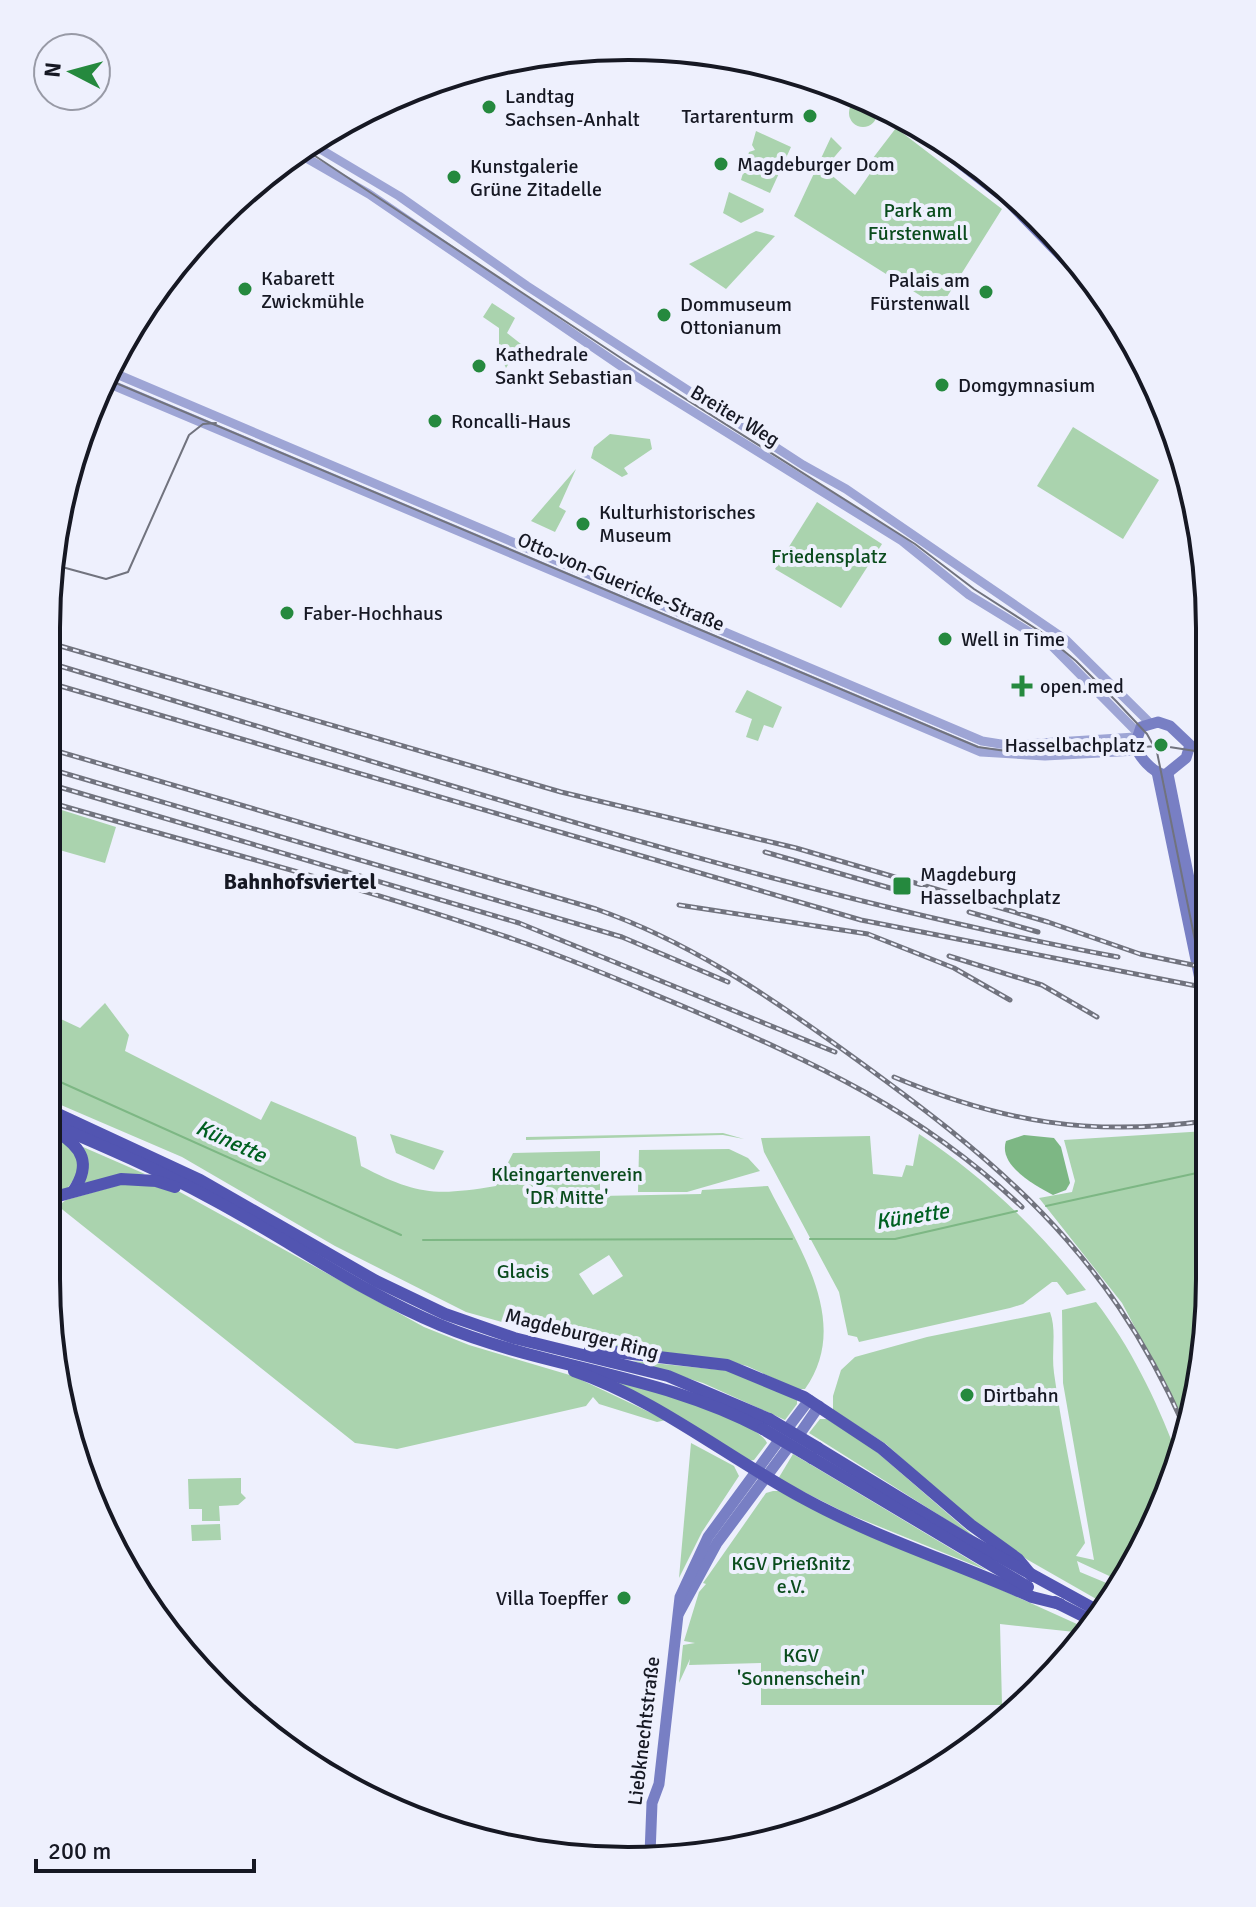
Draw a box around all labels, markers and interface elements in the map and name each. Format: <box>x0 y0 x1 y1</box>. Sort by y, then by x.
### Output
north arrow <box>32 32 112 112</box>
text: N <box>38 61 67 79</box>
place label: Landtag Sachsen-Anhalt <box>505 84 640 132</box>
marker: Landtag Sachsen-Anhalt <box>480 98 498 116</box>
place label: Tartarenturm <box>681 104 794 129</box>
marker: Tartarenturm <box>801 107 819 125</box>
place label: Magdeburger Dom <box>737 152 895 177</box>
place label: Kunstgalerie Grüne Zitadelle <box>470 154 602 202</box>
marker: Magdeburger Dom <box>712 155 730 173</box>
marker: Kunstgalerie Grüne Zitadelle <box>445 168 463 186</box>
park label: Park am Fürstenwall <box>868 198 968 246</box>
place label: Kabarett Zwickmühle <box>261 266 365 314</box>
place label: Palais am Fürstenwall <box>870 268 970 316</box>
marker: Kabarett Zwickmühle <box>236 280 254 298</box>
marker: Palais am Fürstenwall <box>977 283 995 301</box>
place label: Dommuseum Ottonianum <box>680 292 792 340</box>
marker: Dommuseum Ottonianum <box>655 306 673 324</box>
place label: Kathedrale Sankt Sebastian <box>495 342 633 390</box>
marker: Kathedrale Sankt Sebastian <box>470 357 488 375</box>
place label: Domgymnasium <box>958 373 1095 398</box>
marker: Domgymnasium <box>933 376 951 394</box>
street label: Breiter Weg <box>686 380 784 452</box>
place label: Roncalli-Haus <box>451 409 571 434</box>
marker: Roncalli-Haus <box>426 412 444 430</box>
place label: Kulturhistorisches Museum <box>599 500 756 548</box>
marker: Kulturhistorisches Museum <box>574 515 592 533</box>
street label: Otto-von-Guericke-Straße <box>514 527 728 637</box>
park label: Friedensplatz <box>771 544 887 569</box>
place label: Faber-Hochhaus <box>303 601 443 626</box>
marker: Faber-Hochhaus <box>278 604 296 622</box>
place label: Well in Time <box>961 627 1065 652</box>
marker: Well in Time <box>936 630 954 648</box>
place label: open.med <box>1040 674 1124 699</box>
marker: open.med <box>1011 675 1033 697</box>
place label: Hasselbachplatz <box>1004 733 1145 758</box>
marker: Hasselbachplatz <box>1152 736 1170 754</box>
place label: Magdeburg Hasselbachplatz <box>920 862 1061 910</box>
district label: Bahnhofsviertel <box>224 868 377 895</box>
marker: Magdeburg Hasselbachplatz <box>891 875 913 897</box>
water label: Künette <box>192 1114 271 1169</box>
park label: Kleingartenverein 'DR Mitte' <box>491 1162 643 1210</box>
water label: Künette <box>873 1197 952 1235</box>
park label: Glacis <box>497 1259 550 1284</box>
street label: Magdeburger Ring <box>503 1303 661 1365</box>
place label: Dirtbahn <box>983 1383 1059 1408</box>
marker: Dirtbahn <box>958 1386 976 1404</box>
park label: KGV Prießnitz e.V. <box>731 1551 851 1599</box>
place label: Villa Toepffer <box>496 1586 609 1611</box>
marker: Villa Toepffer <box>615 1589 633 1607</box>
park label: KGV 'Sonnenschein' <box>737 1643 865 1691</box>
street label: Liebknechtstraße <box>622 1655 666 1807</box>
scale bar <box>36 1823 254 1873</box>
text: 200 m <box>48 1836 111 1866</box>

